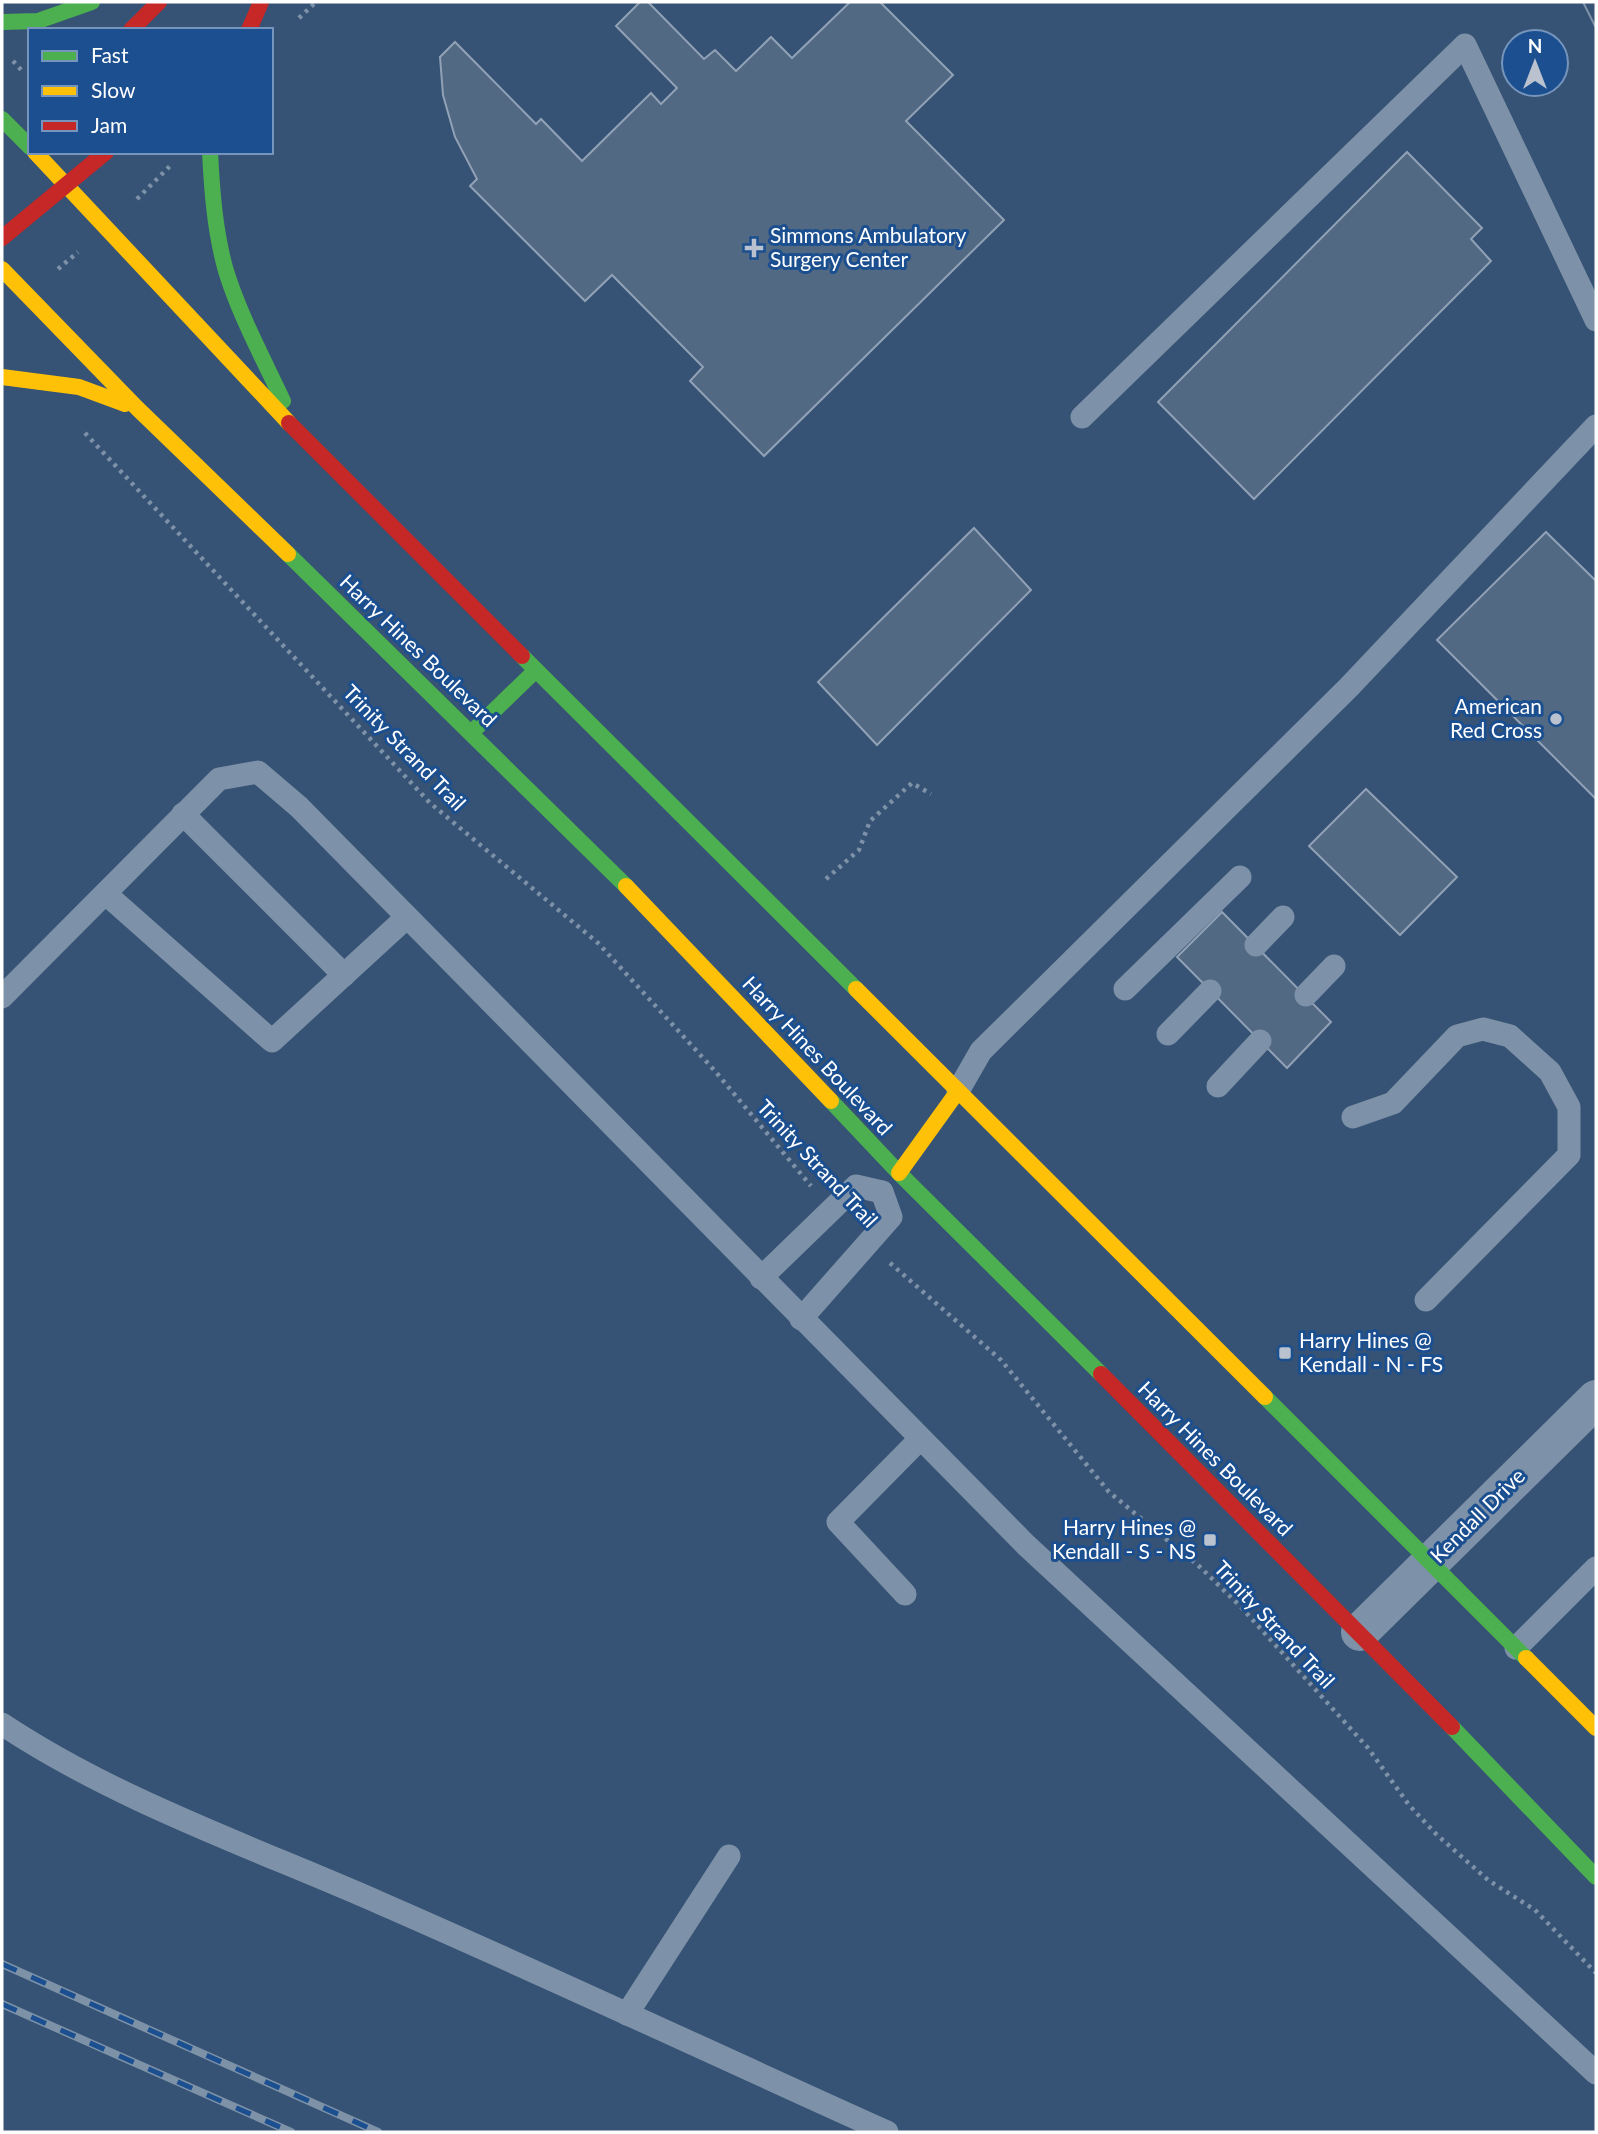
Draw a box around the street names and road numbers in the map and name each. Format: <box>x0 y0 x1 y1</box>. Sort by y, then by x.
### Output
street label: Harry Hines Boulevard <box>335 569 503 731</box>
street label: Trinity Strand Trail <box>339 679 471 815</box>
street label: Harry Hines Boulevard <box>738 970 898 1140</box>
street label: Trinity Strand Trail <box>753 1094 884 1232</box>
street label: Harry Hines Boulevard <box>1134 1375 1299 1540</box>
street label: Kendall Drive <box>1424 1462 1529 1567</box>
street label: Trinity Strand Trail <box>1210 1555 1341 1693</box>

